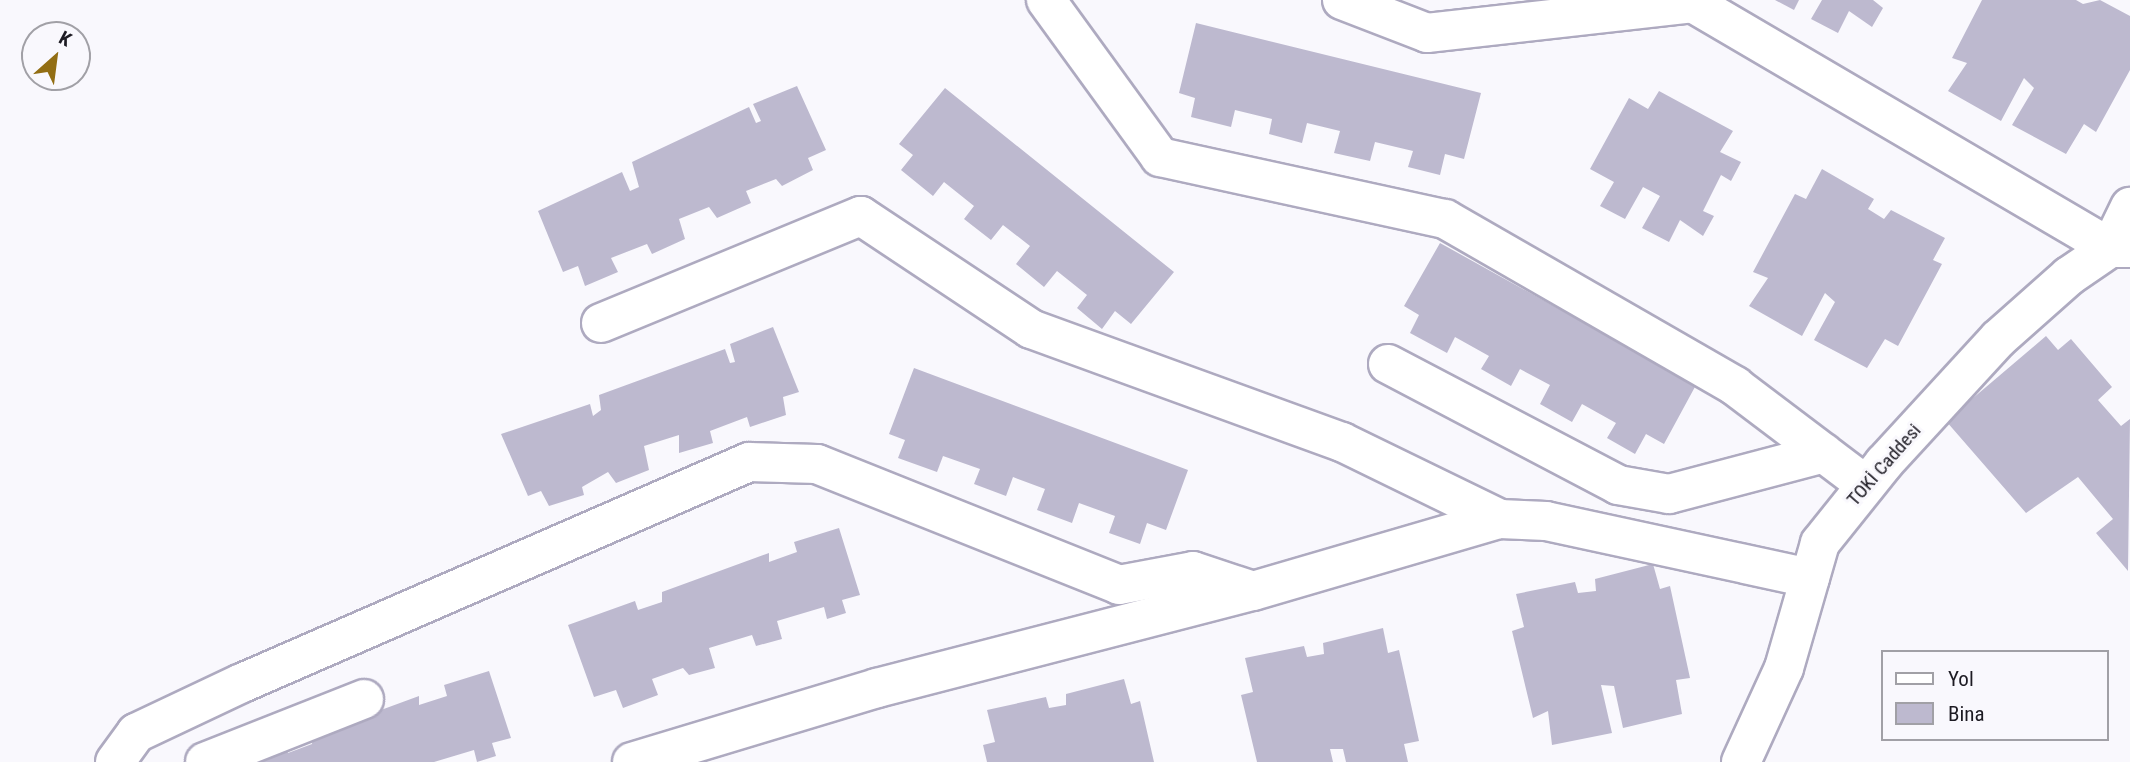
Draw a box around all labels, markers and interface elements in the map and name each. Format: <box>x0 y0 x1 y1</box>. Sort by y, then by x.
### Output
north arrow <box>21 21 91 91</box>
text: K <box>55 26 75 51</box>
street label: TOKİ Caddesi <box>1842 419 1926 511</box>
legend <box>1882 650 2109 741</box>
text: Yol <box>1948 667 1974 691</box>
text: Bina <box>1948 702 1985 726</box>

